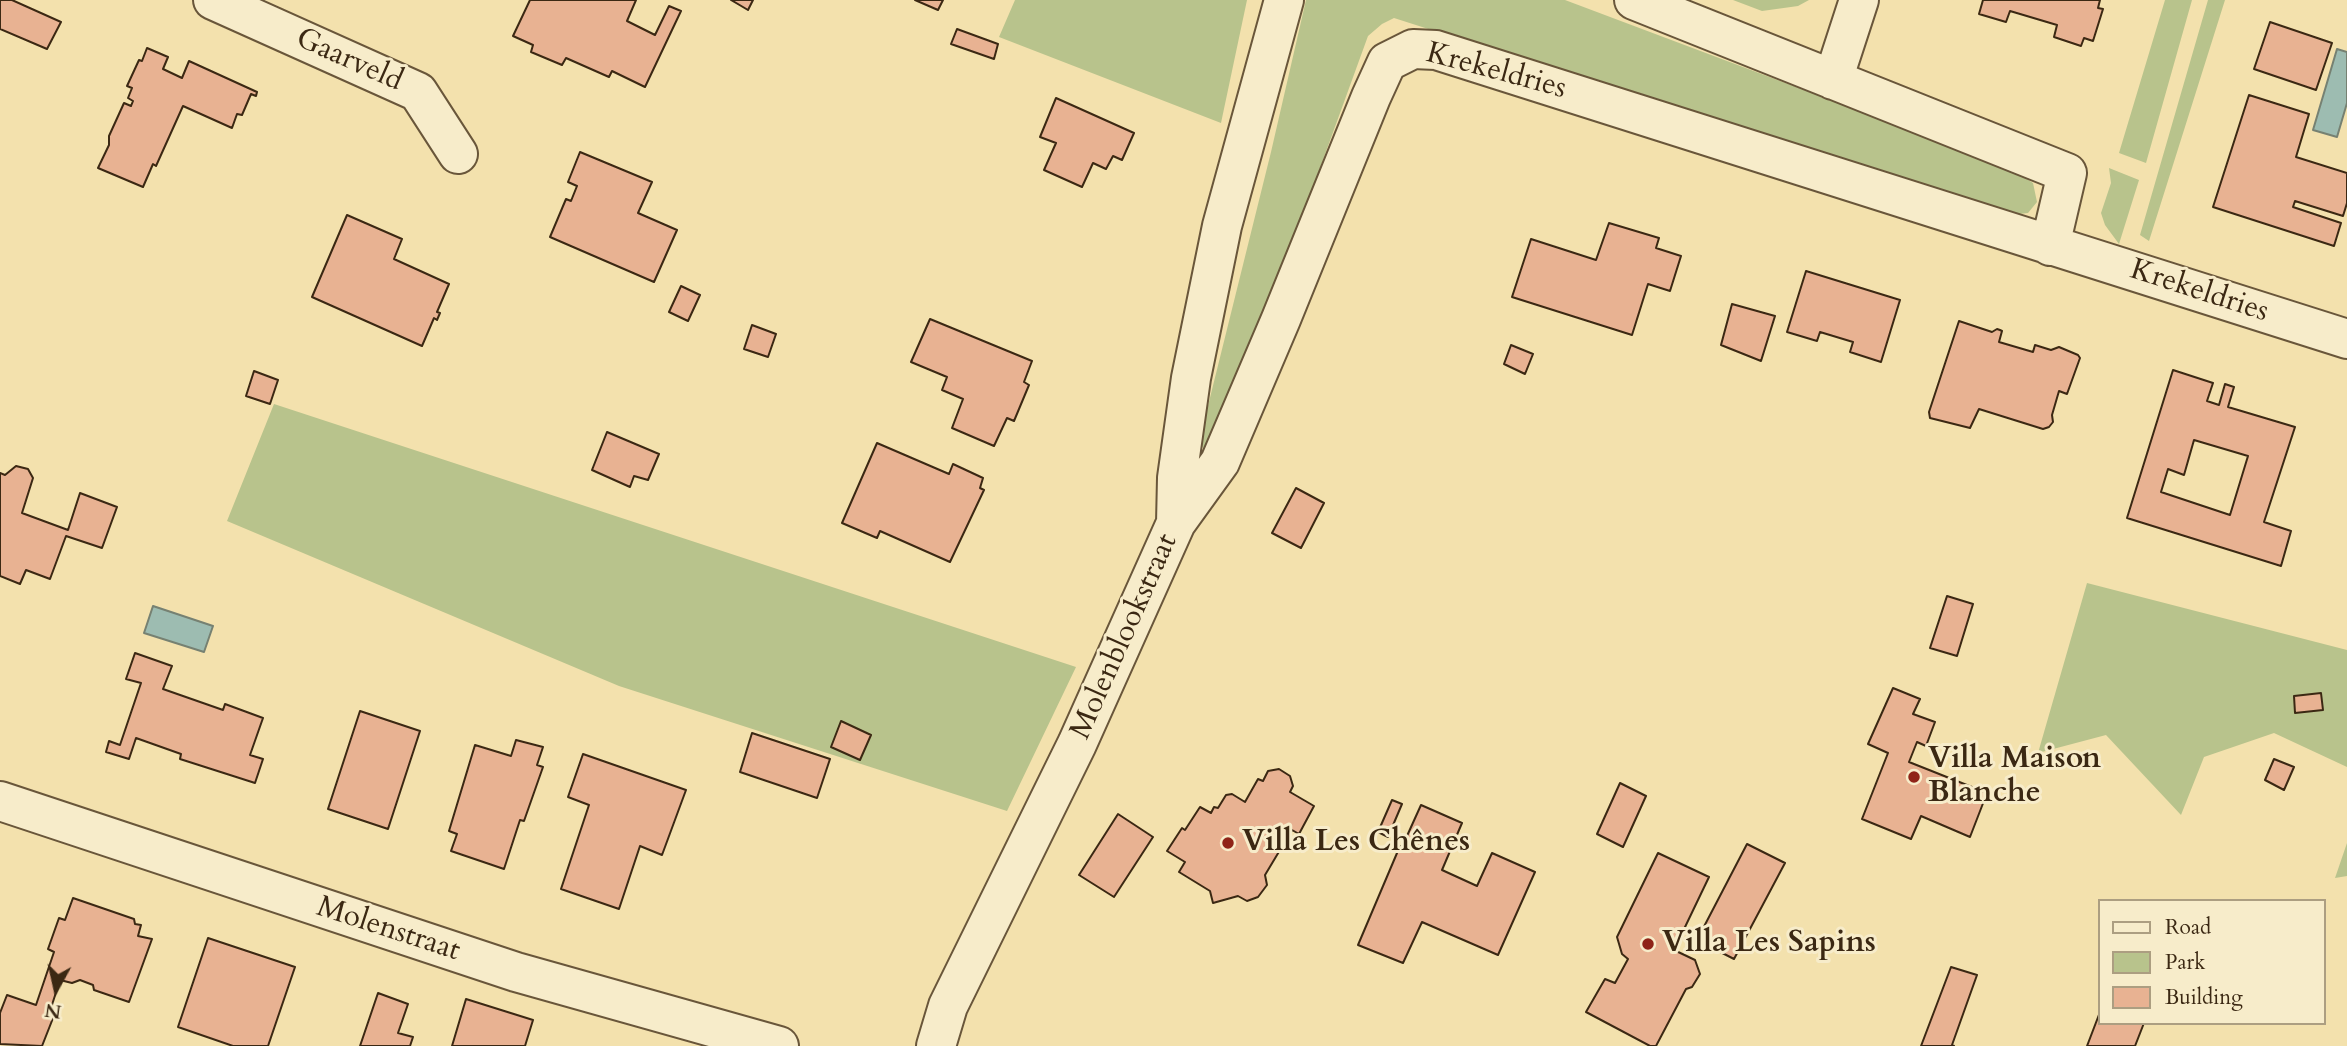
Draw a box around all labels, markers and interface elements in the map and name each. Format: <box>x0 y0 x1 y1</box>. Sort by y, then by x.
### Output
street label: Gaarveld <box>290 22 408 100</box>
street label: Krekeldries <box>1422 36 1570 108</box>
street label: Krekeldries <box>2125 253 2273 331</box>
street label: Molenblookstraat <box>1064 529 1186 745</box>
place label: Villa Maison Blanche <box>1928 742 2101 812</box>
marker: Villa Maison Blanche <box>1906 769 1922 785</box>
place label: Villa Les Chênes <box>1242 825 1470 861</box>
marker: Villa Les Chênes <box>1220 835 1236 851</box>
street label: Molenstraat <box>312 890 464 970</box>
legend <box>2098 899 2326 1025</box>
text: Road <box>2165 913 2211 942</box>
place label: Villa Les Sapins <box>1662 926 1876 962</box>
marker: Villa Les Sapins <box>1640 936 1656 952</box>
text: Park <box>2165 948 2205 977</box>
north arrow <box>21 955 91 1025</box>
text: Building <box>2165 983 2243 1012</box>
text: N <box>43 997 63 1025</box>

